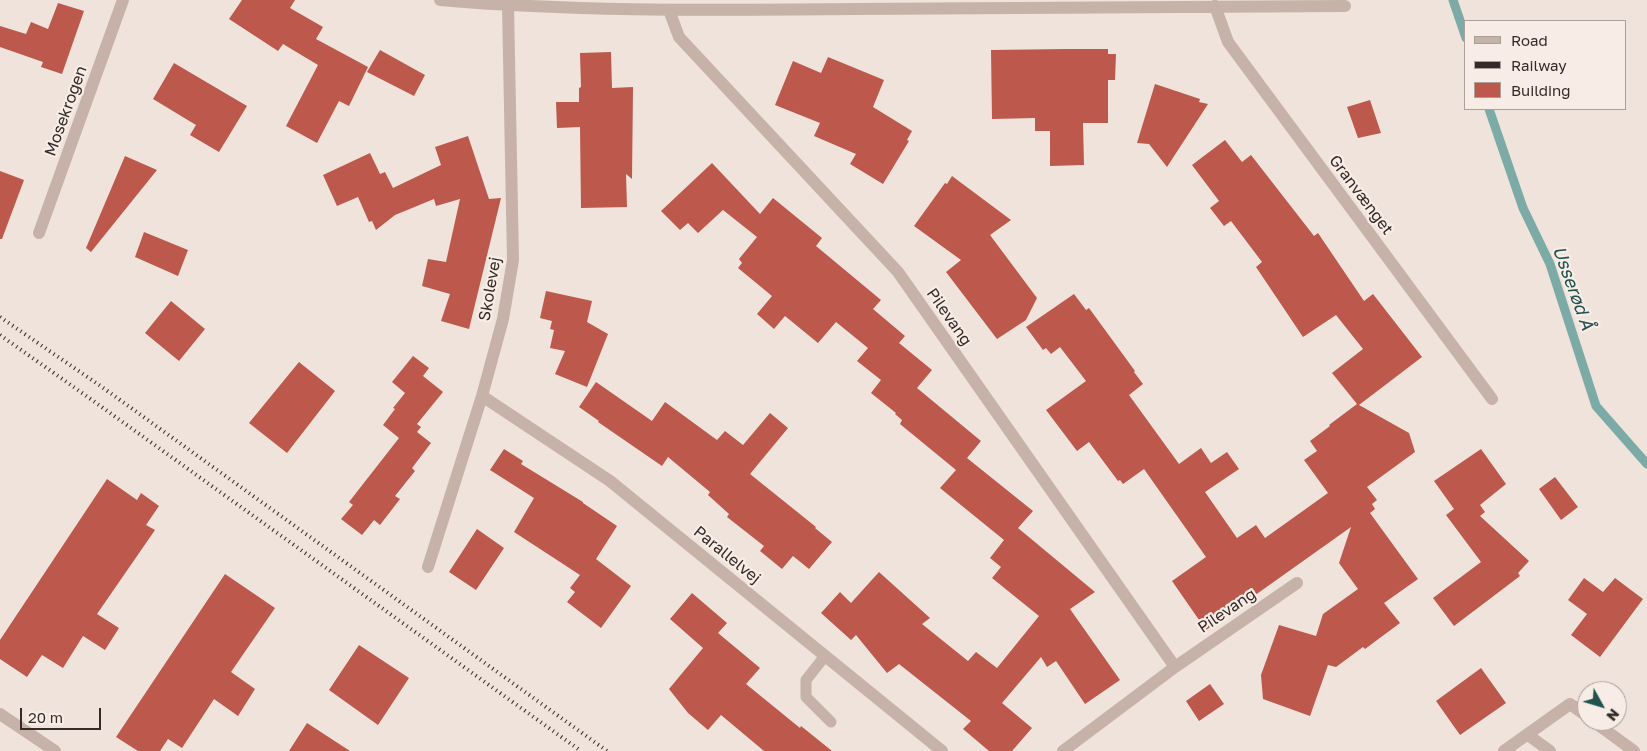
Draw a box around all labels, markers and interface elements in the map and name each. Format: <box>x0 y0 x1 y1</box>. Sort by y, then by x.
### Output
legend <box>1464 20 1627 110</box>
text: Road <box>1511 31 1548 49</box>
text: Railway <box>1511 56 1567 74</box>
street label: Mosekrogen <box>41 63 91 159</box>
text: Building <box>1511 81 1571 99</box>
street label: Granvænget <box>1325 151 1397 239</box>
water label: Usserød Å <box>1548 243 1598 333</box>
street label: Skolevej <box>475 255 505 323</box>
street label: Pilevang <box>922 285 976 349</box>
street label: Parallelvej <box>690 522 764 588</box>
street label: Pilevang <box>1194 585 1260 637</box>
north arrow <box>1577 681 1627 731</box>
scale bar <box>22 698 104 730</box>
text: N <box>1603 706 1623 725</box>
text: 20 m <box>28 708 63 726</box>

